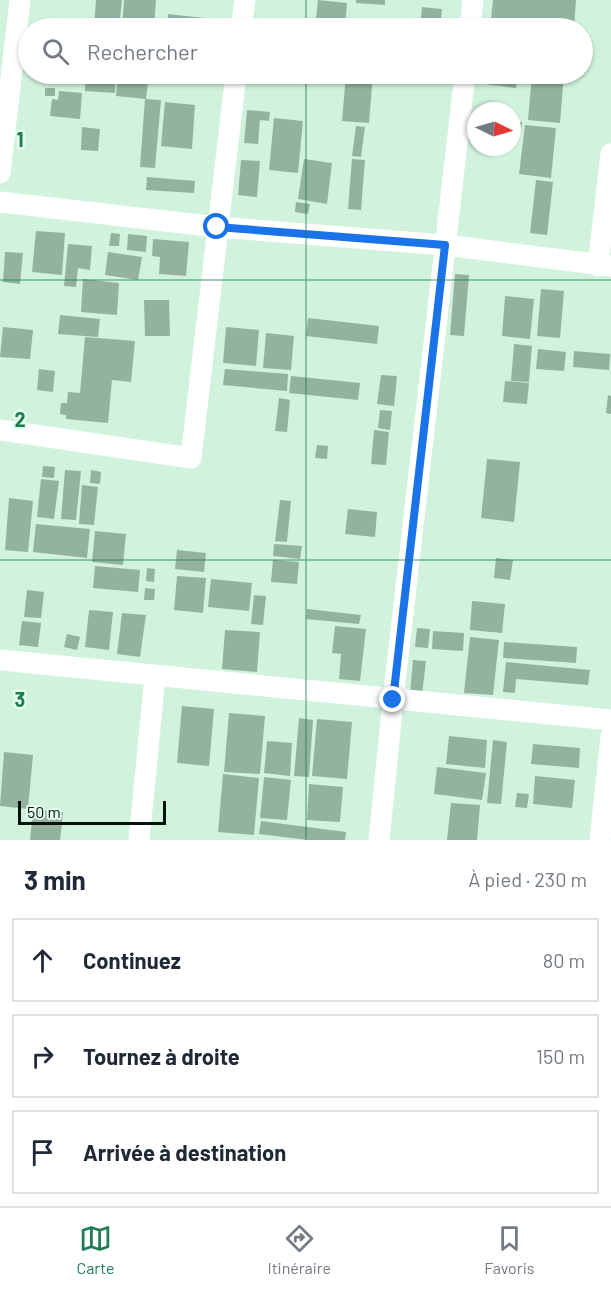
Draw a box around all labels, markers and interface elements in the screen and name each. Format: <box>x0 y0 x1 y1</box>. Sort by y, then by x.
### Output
search box <box>18 18 593 84</box>
icon: search <box>39 35 72 68</box>
text: Rechercher <box>87 38 198 64</box>
north arrow <box>467 102 521 156</box>
text: 1 <box>16 127 24 151</box>
route start <box>203 213 229 239</box>
text: 2 <box>14 407 26 431</box>
route end <box>379 686 405 712</box>
text: 3 <box>15 687 25 711</box>
scale bar <box>18 798 166 826</box>
text: 50 m <box>27 802 61 821</box>
text: 3 min <box>24 864 86 895</box>
text: À pied · 230 m <box>468 867 587 891</box>
icon: ahead <box>26 944 59 977</box>
text: Continuez <box>83 947 181 973</box>
text: 80 m <box>543 948 585 972</box>
icon: right <box>26 1040 59 1073</box>
text: Tournez à droite <box>83 1043 240 1069</box>
text: 150 m <box>536 1044 585 1068</box>
icon: arrive <box>26 1136 59 1169</box>
text: Arrivée à destination <box>83 1139 286 1165</box>
tab: Carte <box>77 1222 114 1277</box>
tab: Itinéraire <box>268 1222 331 1277</box>
tab: Favoris <box>484 1222 534 1277</box>

